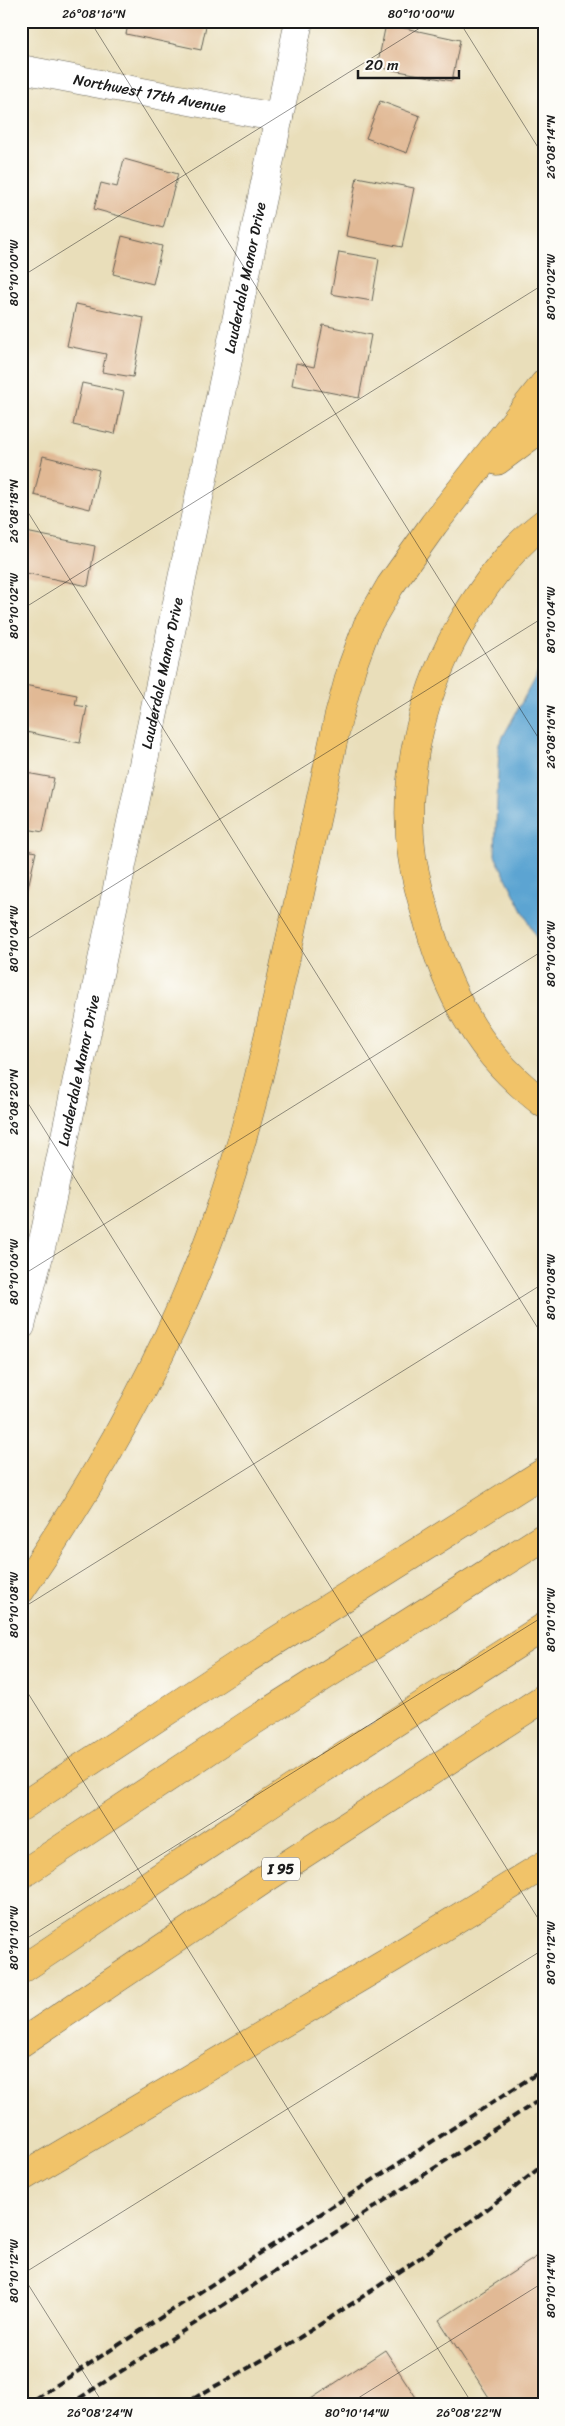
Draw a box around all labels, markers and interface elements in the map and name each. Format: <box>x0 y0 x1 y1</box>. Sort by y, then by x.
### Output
text: 26°08'16"N <box>62 3 126 25</box>
text: 80°10'00"W <box>388 3 455 25</box>
scale bar <box>358 48 459 80</box>
text: 20 m <box>365 52 399 78</box>
street label: Northwest 17th Avenue <box>71 66 228 121</box>
text: 26°08'14"N <box>540 114 562 179</box>
street label: Lauderdale Manor Drive <box>217 200 274 356</box>
text: 80°10'00"W <box>3 239 25 306</box>
text: 80°10'02"W <box>540 253 562 320</box>
text: 26°08'18"N <box>3 478 25 543</box>
text: 80°10'02"W <box>3 572 25 639</box>
text: 80°10'04"W <box>540 586 562 653</box>
street label: Lauderdale Manor Drive <box>134 595 191 751</box>
text: 26°08'16"N <box>540 705 562 769</box>
text: 80°10'04"W <box>3 905 25 972</box>
text: 80°10'06"W <box>540 920 562 987</box>
street label: Lauderdale Manor Drive <box>50 992 107 1149</box>
text: 26°08'20"N <box>3 1068 25 1135</box>
text: 80°10'06"W <box>3 1238 25 1305</box>
text: 80°10'08"W <box>540 1253 562 1320</box>
text: 80°10'08"W <box>3 1571 25 1638</box>
text: 80°10'10"W <box>540 1587 562 1652</box>
road number: I 95 <box>262 1858 300 1880</box>
text: 80°10'10"W <box>3 1905 25 1970</box>
text: 80°10'12"W <box>540 1921 562 1985</box>
text: 80°10'12"W <box>3 2239 25 2303</box>
text: 80°10'14"W <box>540 2253 562 2318</box>
text: 26°08'24"N <box>67 2402 134 2424</box>
text: 80°10'14"W <box>325 2402 390 2424</box>
text: 26°08'22"N <box>436 2402 502 2424</box>

